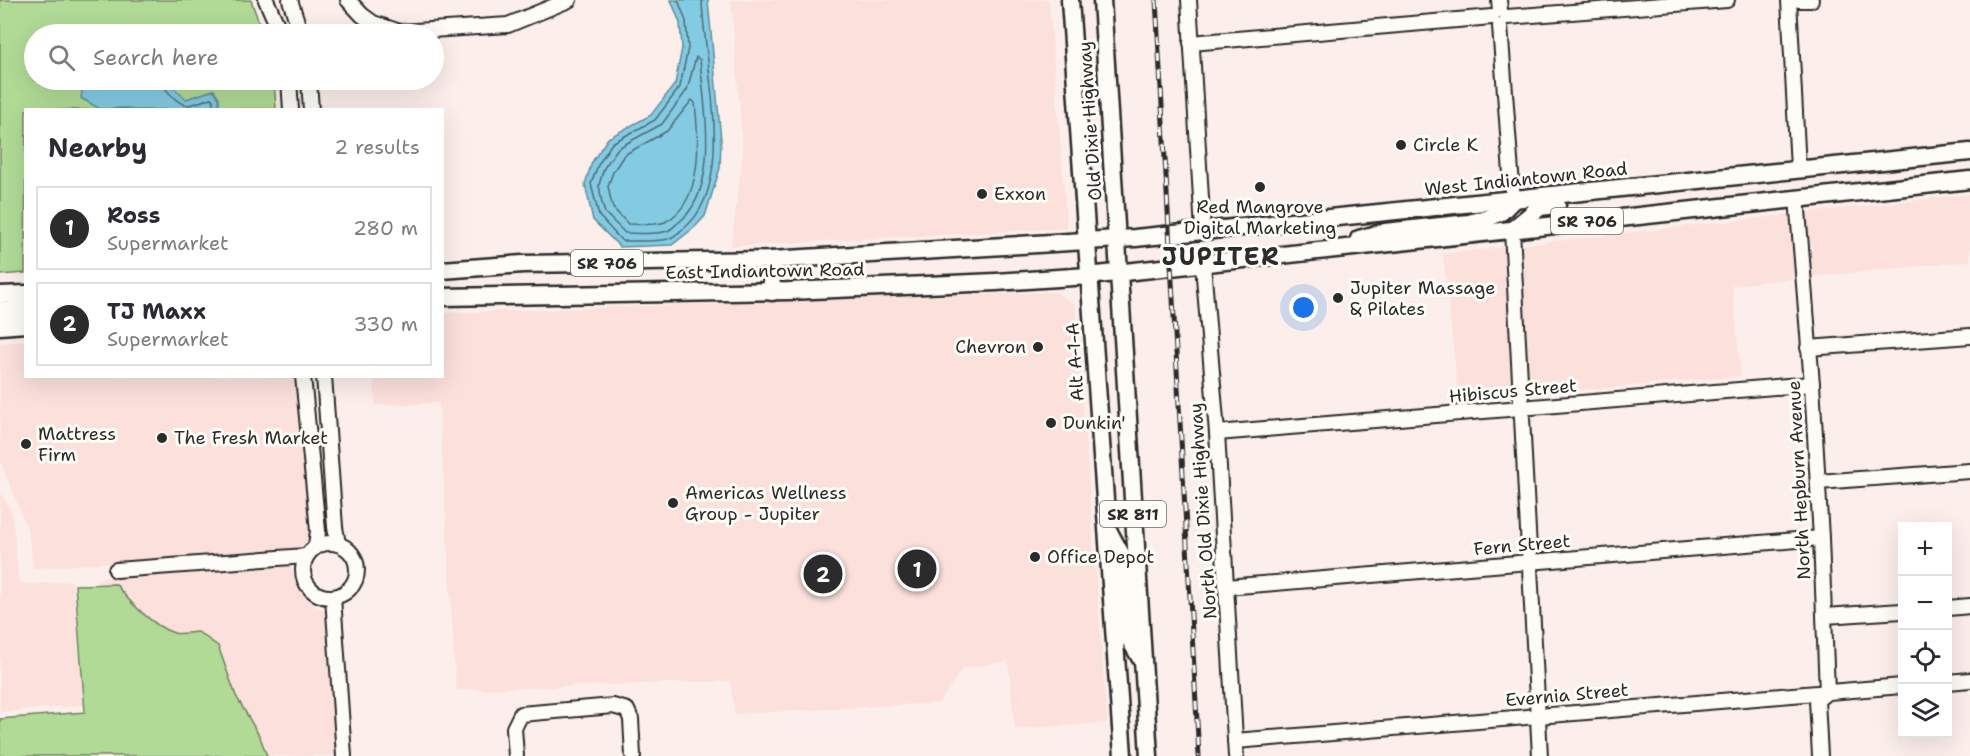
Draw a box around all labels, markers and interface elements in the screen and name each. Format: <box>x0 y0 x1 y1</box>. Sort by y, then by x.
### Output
search box <box>24 24 444 90</box>
icon: search <box>45 41 78 74</box>
street label: Old Dixie Highway <box>1072 41 1108 201</box>
text: Search here <box>93 43 219 72</box>
text: Nearby <box>48 130 147 165</box>
place label: Circle K <box>1413 133 1479 157</box>
text: 2 results <box>334 134 420 160</box>
marker: Circle K <box>1394 138 1408 152</box>
street label: West Indiantown Road <box>1423 156 1629 202</box>
marker: Red Mangrove Digital Marketing <box>1253 180 1267 194</box>
place label: Exxon <box>994 182 1046 206</box>
marker: Exxon <box>975 187 989 201</box>
place label: Red Mangrove Digital Marketing <box>1184 195 1336 240</box>
text: Ross <box>107 201 160 230</box>
road number: SR 706 <box>1551 208 1623 234</box>
text: 1 <box>65 215 74 241</box>
text: 280 m <box>353 215 418 241</box>
text: Supermarket <box>107 230 229 256</box>
district label: JUPITER <box>1162 241 1280 273</box>
road number: SR 706 <box>571 250 643 276</box>
street label: East Indiantown Road <box>665 257 865 285</box>
place label: Jupiter Massage & Pilates <box>1350 276 1495 321</box>
marker: Jupiter Massage & Pilates <box>1331 291 1345 305</box>
your location <box>1289 293 1318 322</box>
text: TJ Maxx <box>107 297 206 326</box>
text: 2 <box>63 311 77 337</box>
text: 330 m <box>354 311 418 337</box>
street label: Alt A-1-A <box>1060 322 1090 402</box>
text: Supermarket <box>107 326 229 352</box>
place label: Chevron <box>955 335 1026 359</box>
marker: Chevron <box>1031 340 1045 354</box>
street label: Hibiscus Street <box>1448 373 1578 409</box>
street label: North Hepburn Avenue <box>1782 380 1816 580</box>
street label: North Old Dixie Highway <box>1183 402 1223 620</box>
place label: Dunkin' <box>1063 411 1126 435</box>
marker: Dunkin' <box>1044 416 1058 430</box>
place label: Mattress Firm <box>38 422 116 467</box>
place label: The Fresh Market <box>174 426 328 450</box>
marker: The Fresh Market <box>155 431 169 445</box>
marker: Mattress Firm <box>19 437 33 451</box>
place label: Americas Wellness Group - Jupiter <box>685 481 847 526</box>
marker: Americas Wellness Group - Jupiter <box>666 496 680 510</box>
road number: SR 811 <box>1100 501 1166 527</box>
map controls <box>1898 522 1952 738</box>
button: + <box>1898 522 1952 576</box>
street label: Fern Street <box>1473 529 1572 561</box>
place label: Office Depot <box>1047 545 1155 569</box>
pin: 1 <box>898 546 936 592</box>
marker: Office Depot <box>1028 550 1042 564</box>
pin: 2 <box>804 552 842 596</box>
button: − <box>1898 576 1952 630</box>
button: locate <box>1898 630 1952 684</box>
street label: Evernia Street <box>1505 678 1630 712</box>
button: layers <box>1898 684 1952 738</box>

